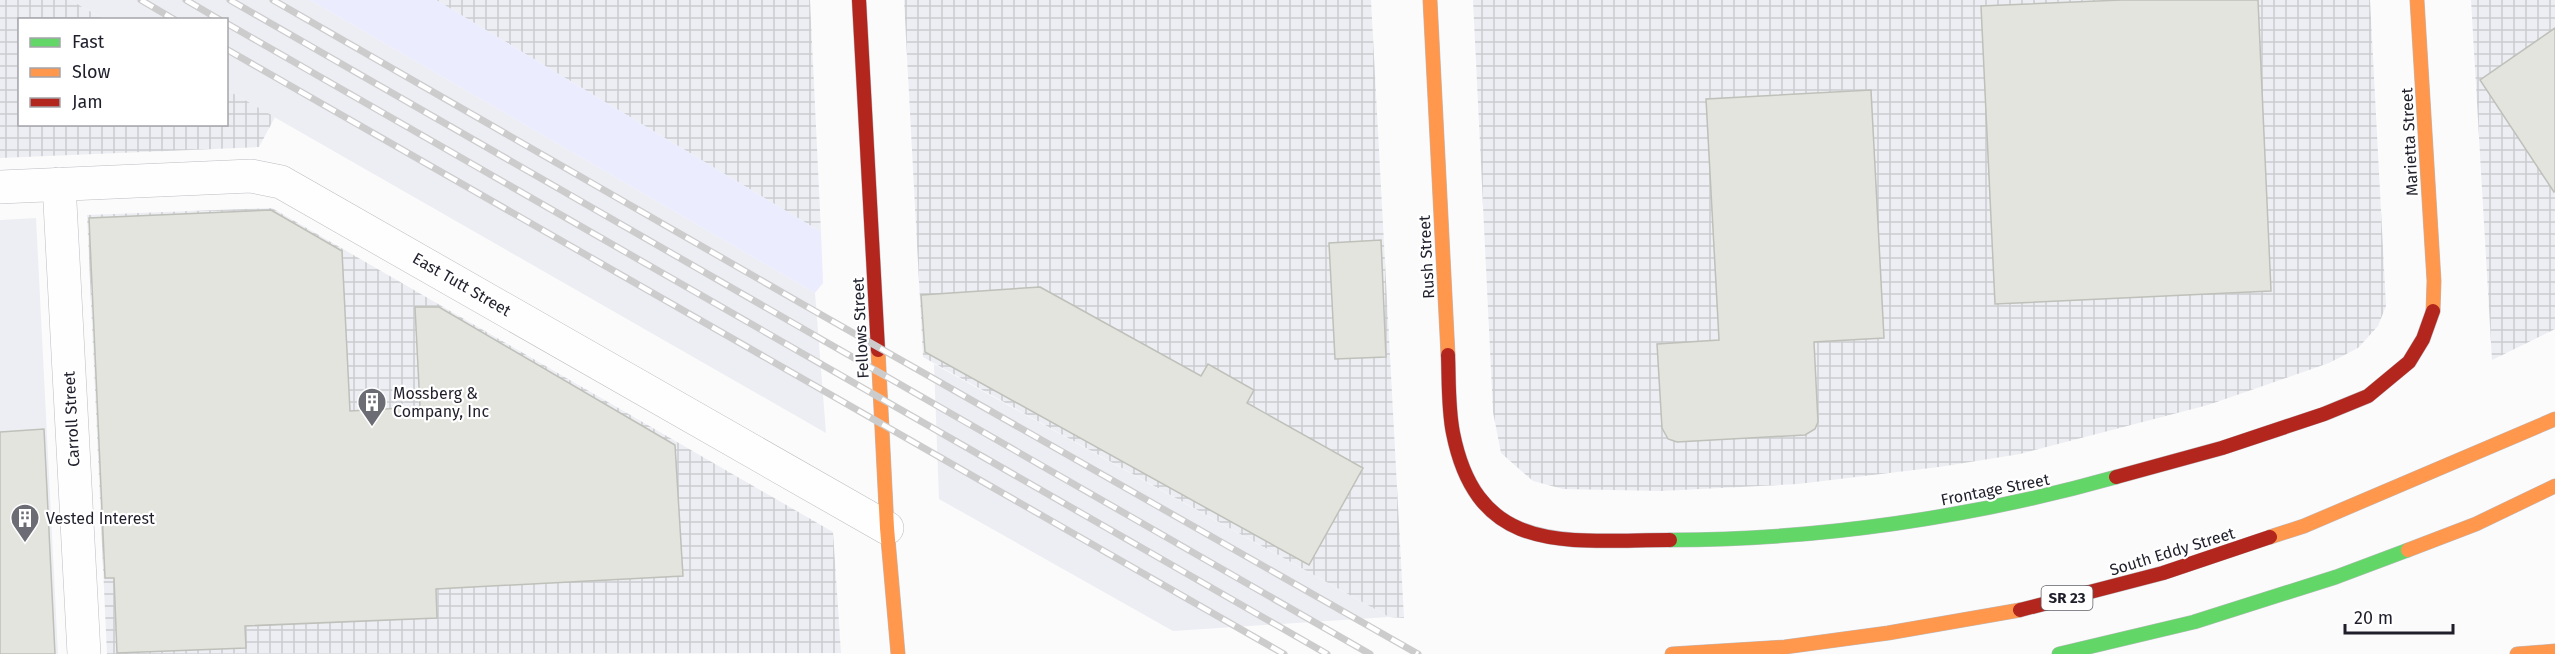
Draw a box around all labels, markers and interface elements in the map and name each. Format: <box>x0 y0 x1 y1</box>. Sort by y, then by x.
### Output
legend <box>18 18 228 126</box>
text: Fast <box>72 31 105 53</box>
text: Slow <box>72 61 111 83</box>
street label: Marietta Street <box>2397 87 2422 197</box>
text: Jam <box>72 91 103 113</box>
street label: Rush Street <box>1415 215 1438 299</box>
street label: East Tutt Street <box>409 249 515 320</box>
street label: Fellows Street <box>848 277 873 379</box>
street label: Carroll Street <box>59 370 83 467</box>
place label: Mossberg & Company, Inc <box>393 384 489 421</box>
building icon: Mossberg & Company, Inc <box>356 386 388 428</box>
street label: Frontage Street <box>1939 470 2051 509</box>
building icon: Vested Interest <box>9 502 41 544</box>
place label: Vested Interest <box>46 509 155 528</box>
street label: South Eddy Street <box>2107 523 2237 580</box>
road number: SR 23 <box>2042 586 2092 610</box>
scale bar <box>2345 597 2453 635</box>
text: 20 m <box>2354 607 2393 629</box>

